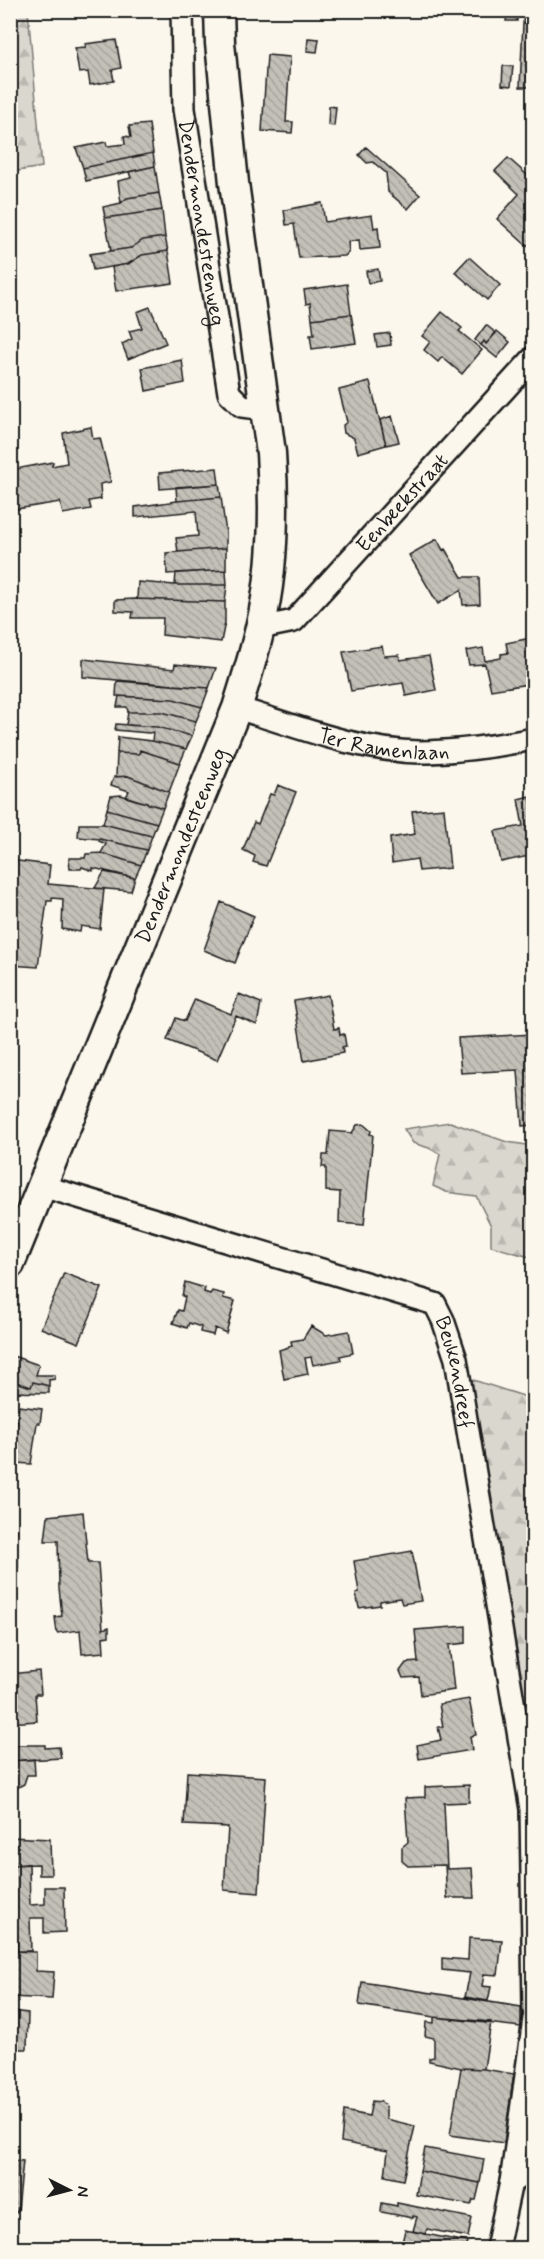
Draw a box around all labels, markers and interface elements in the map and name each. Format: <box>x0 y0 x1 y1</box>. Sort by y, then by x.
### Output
street label: Dendermondesteenweg <box>171 117 231 328</box>
street label: Eenbeekstraat <box>350 447 455 559</box>
street label: Ter Ramenlaan <box>315 722 450 767</box>
street label: Dendermondesteenweg <box>129 744 235 948</box>
street label: Beukendreef <box>428 1313 480 1430</box>
north arrow <box>39 2160 99 2220</box>
text: N <box>71 2185 93 2198</box>

